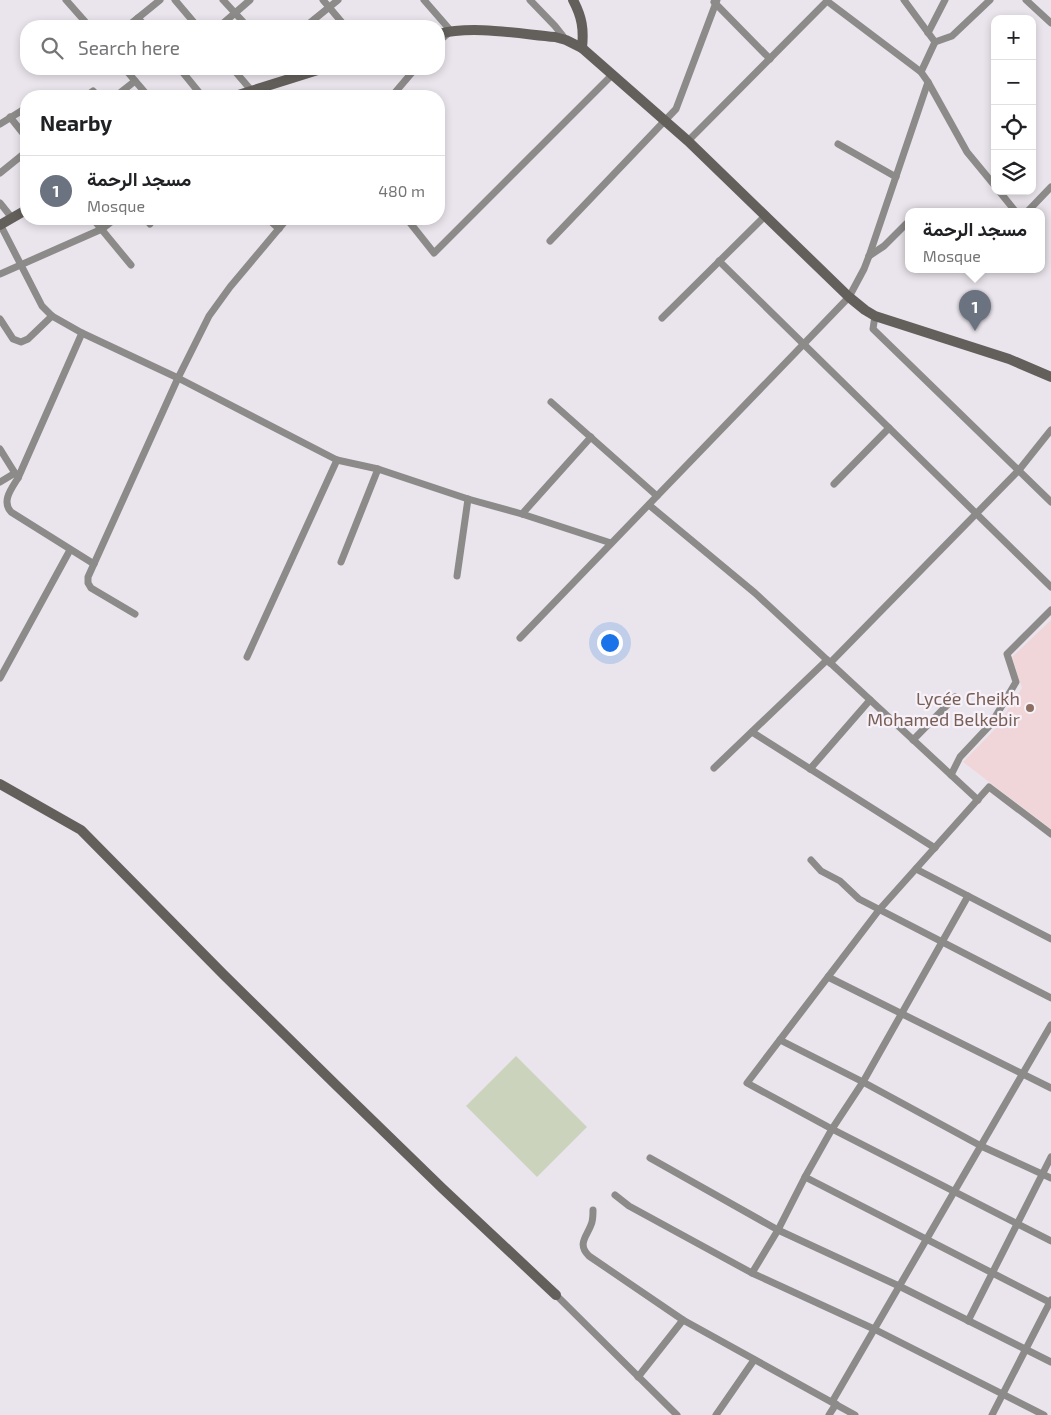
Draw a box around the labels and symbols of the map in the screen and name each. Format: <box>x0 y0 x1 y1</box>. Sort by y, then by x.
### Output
pin: 1 <box>959 290 991 331</box>
your location <box>597 630 623 656</box>
place label: Lycée Cheikh Mohamed Belkebir <box>867 687 1020 730</box>
marker: Lycée Cheikh Mohamed Belkebir <box>1024 702 1036 714</box>

